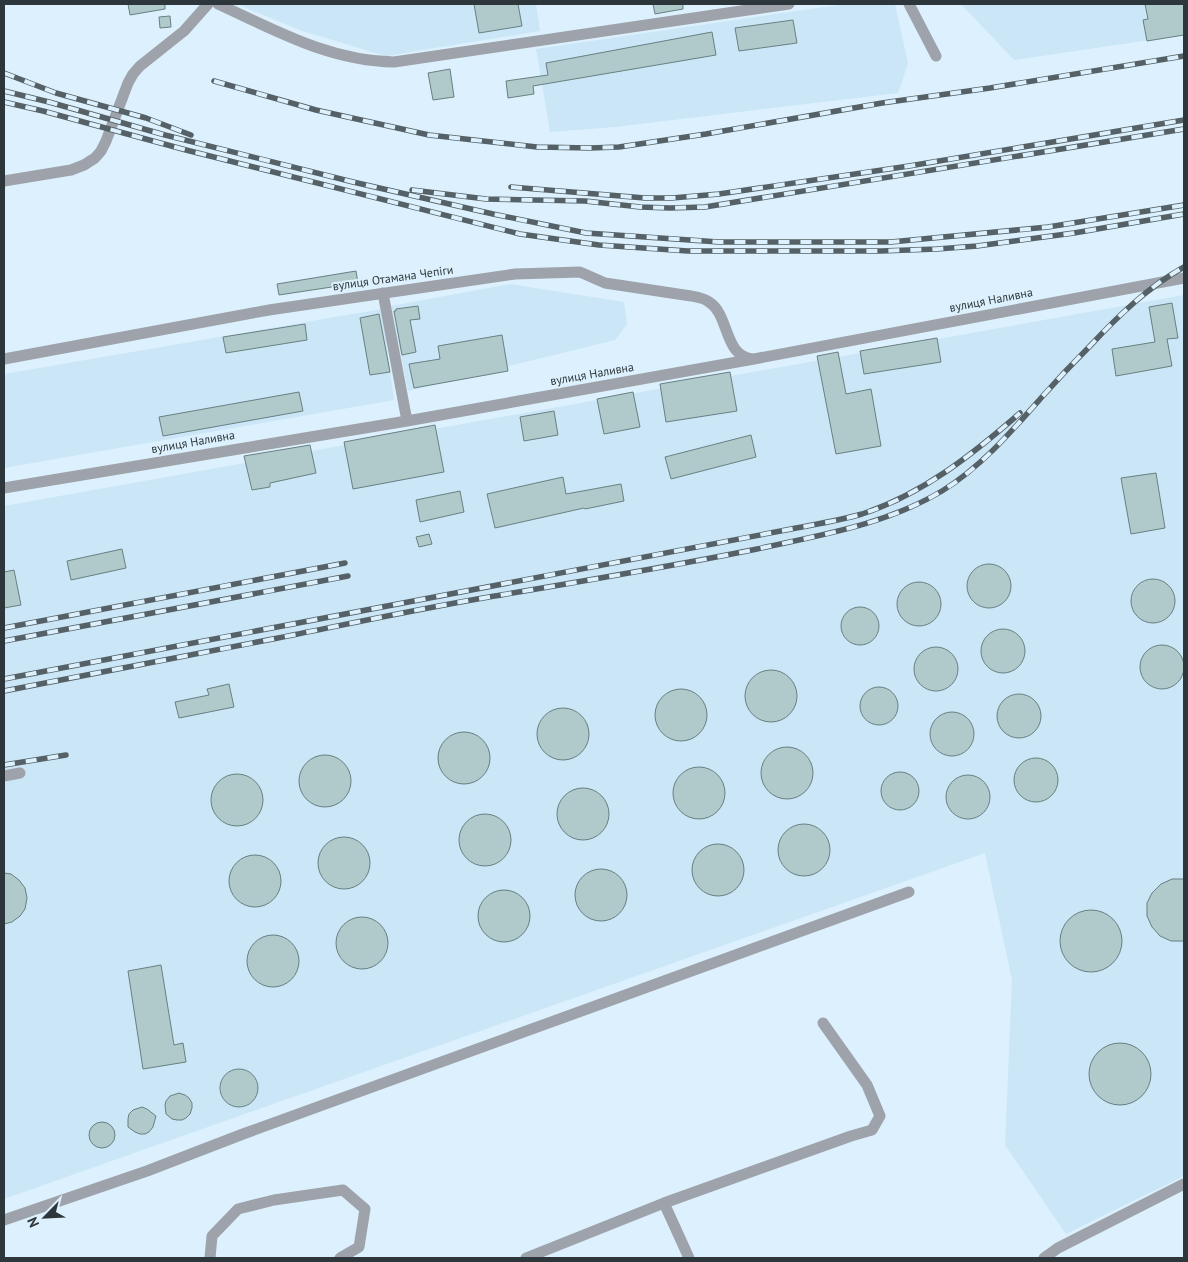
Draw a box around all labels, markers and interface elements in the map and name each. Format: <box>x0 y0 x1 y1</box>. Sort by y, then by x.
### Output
street label: вулиця Отамана Чепіги <box>332 262 454 293</box>
street label: вулиця Наливна <box>948 284 1034 315</box>
street label: вулиця Наливна <box>549 359 635 388</box>
street label: вулиця Наливна <box>150 427 236 456</box>
north arrow <box>20 1192 70 1242</box>
text: N <box>23 1214 43 1230</box>

